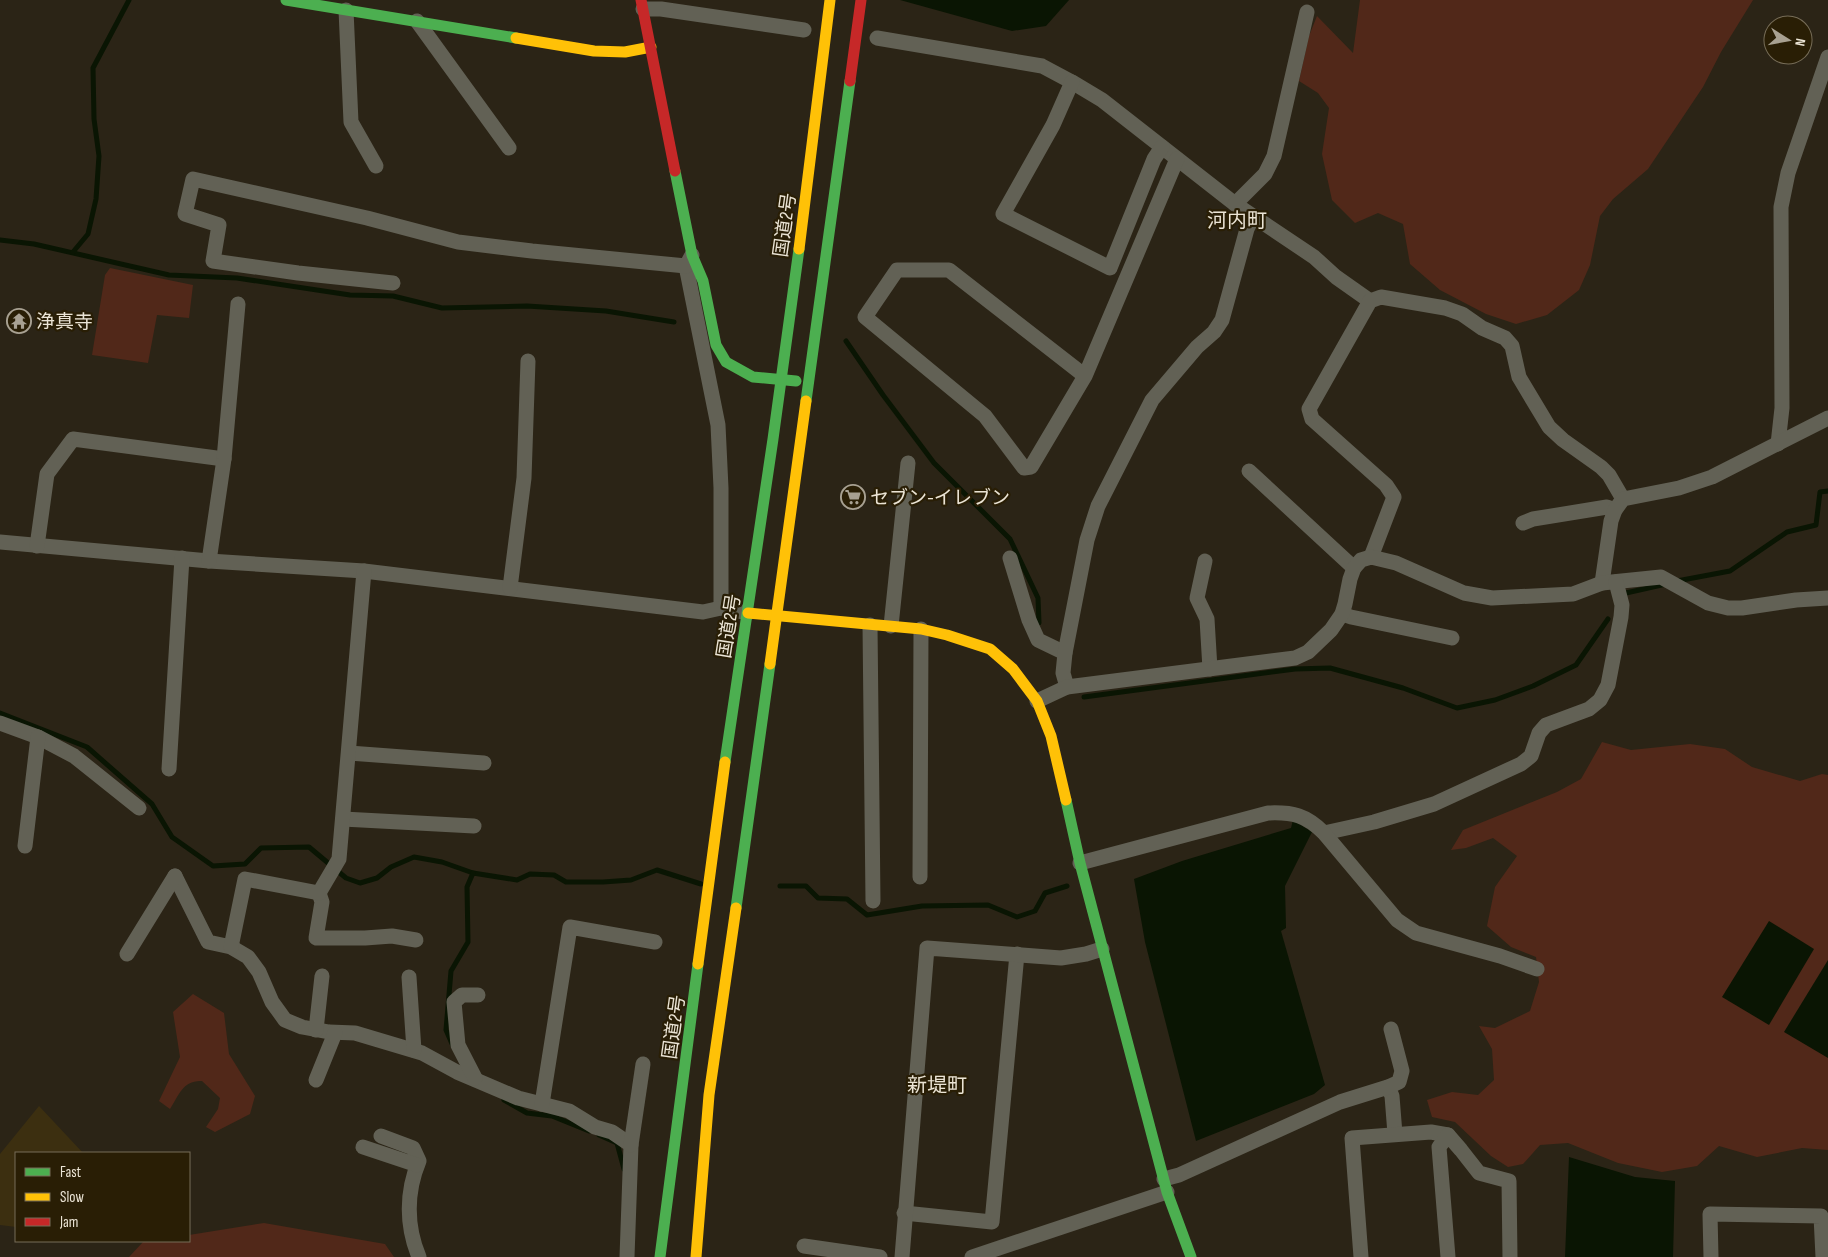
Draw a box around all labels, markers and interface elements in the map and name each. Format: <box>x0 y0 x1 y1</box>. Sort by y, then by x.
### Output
north arrow <box>1763 15 1813 65</box>
text: N <box>1791 37 1809 48</box>
street label: 国道2号 <box>770 192 801 259</box>
district label: 河内町 <box>1207 209 1267 233</box>
temple icon: 浄真寺 <box>6 308 32 334</box>
place label: 浄真寺 <box>36 311 93 334</box>
supermarket icon: セブン-イレブン <box>840 484 866 510</box>
place label: セブン-イレブン <box>870 487 1010 510</box>
street label: 国道2号 <box>713 592 746 660</box>
street label: 国道2号 <box>659 994 690 1061</box>
district label: 新堤町 <box>907 1074 967 1098</box>
legend <box>15 1152 190 1242</box>
text: Fast <box>60 1163 82 1182</box>
text: Slow <box>60 1188 84 1207</box>
text: Jam <box>59 1213 78 1232</box>

